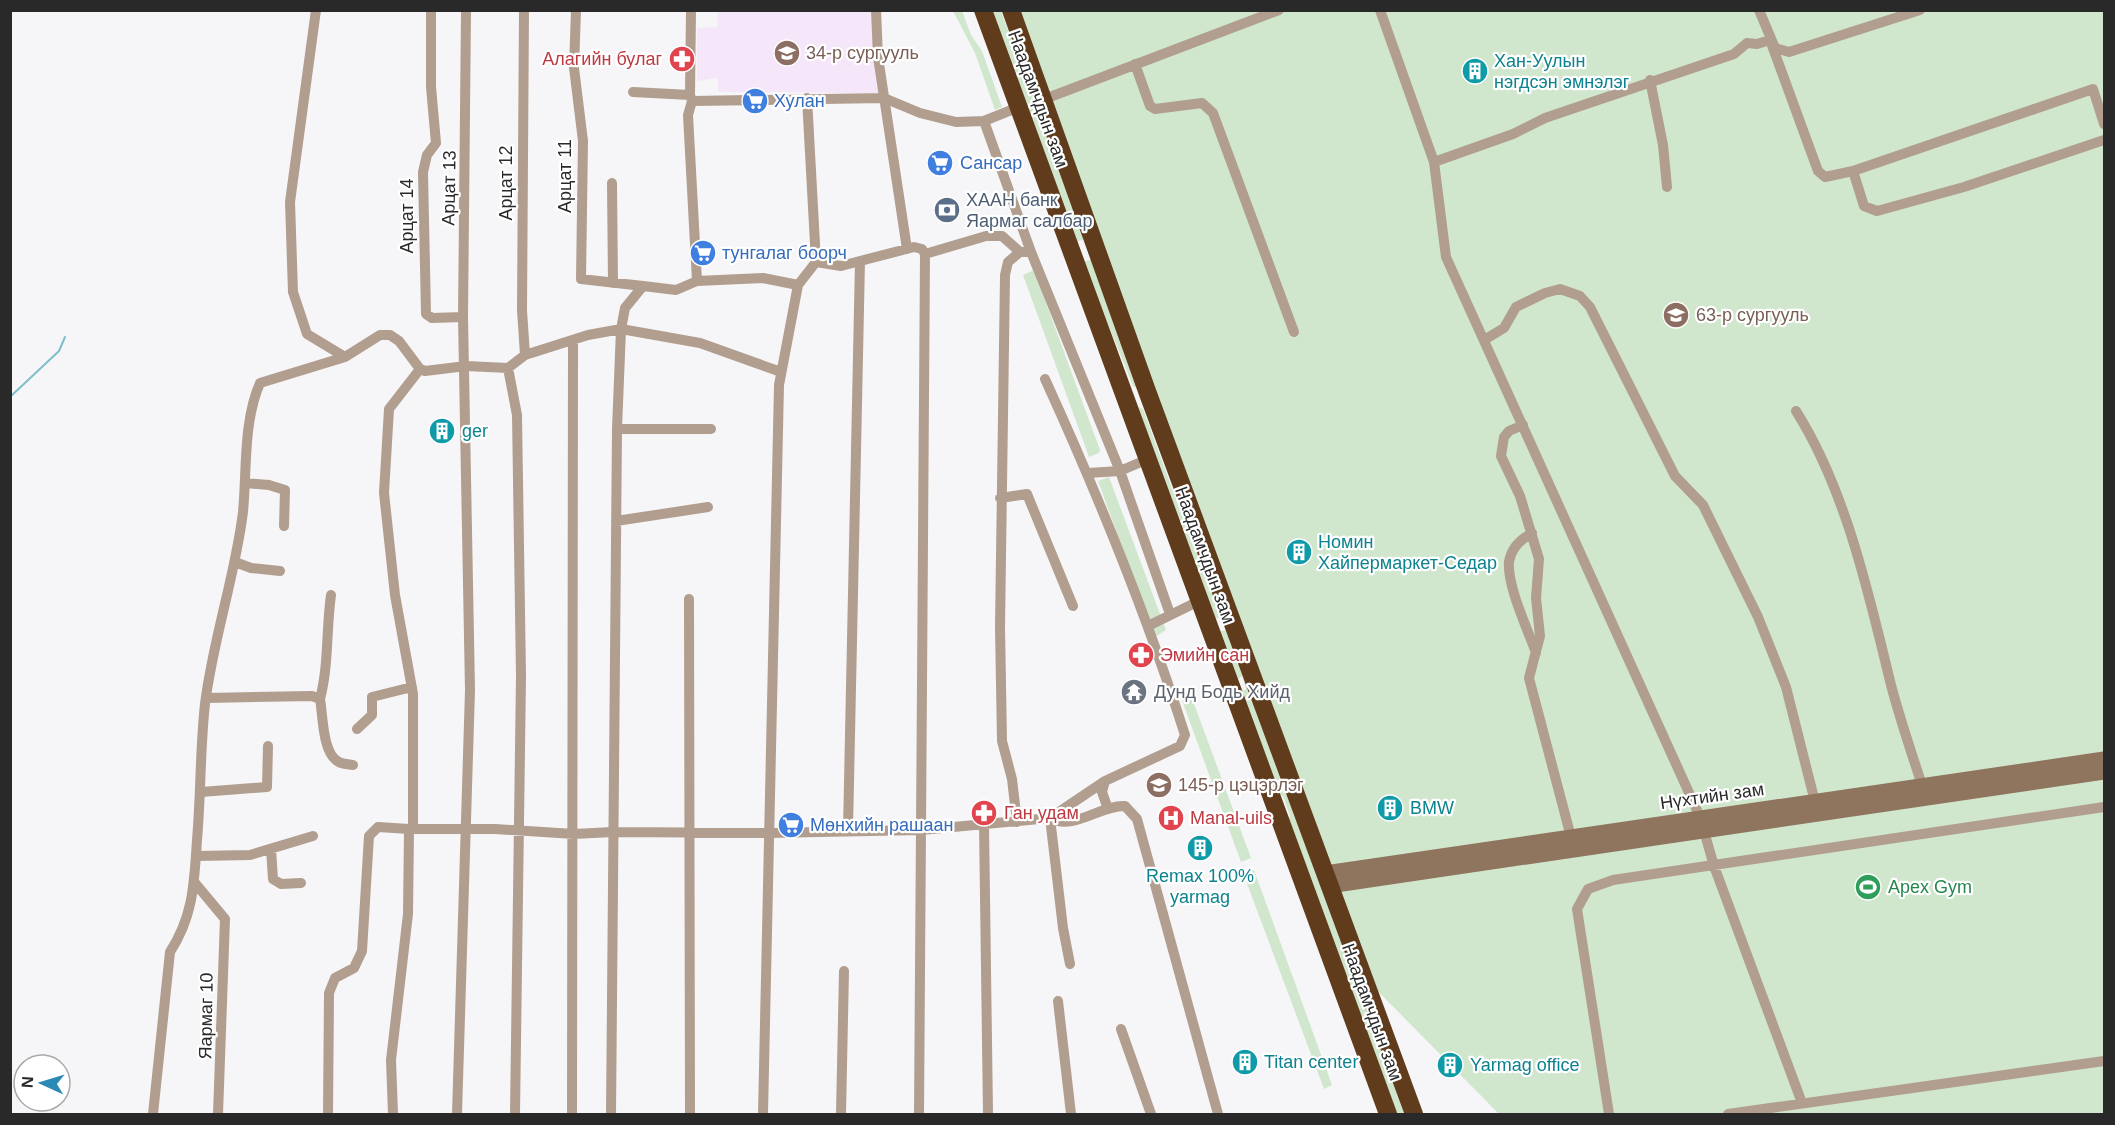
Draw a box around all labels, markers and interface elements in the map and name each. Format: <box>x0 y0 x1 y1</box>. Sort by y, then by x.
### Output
street label: Наадамчдын зам <box>1004 28 1072 170</box>
school or university icon: 34-р сургууль <box>772 38 802 68</box>
place label: 34-р сургууль <box>806 43 919 63</box>
pharmacy icon: Алагийн булаг <box>667 44 697 74</box>
place label: Алагийн булаг <box>542 49 662 69</box>
place label: Хан-Уулын нэгдсэн эмнэлэг <box>1494 51 1630 92</box>
building icon: Хан-Уулын нэгдсэн эмнэлэг <box>1460 56 1490 86</box>
supermarket icon: Хулан <box>740 86 770 116</box>
place label: Хулан <box>774 91 825 111</box>
street label: Арцат 11 <box>555 139 575 213</box>
street label: Арцат 12 <box>496 145 516 221</box>
supermarket icon: Сансар <box>925 148 955 178</box>
street label: Арцат 13 <box>438 150 460 226</box>
place label: Сансар <box>960 153 1022 173</box>
street label: Арцат 14 <box>397 178 417 254</box>
place label: ХААН банк Яармаг салбар <box>966 190 1092 231</box>
bank icon: ХААН банк Яармаг салбар <box>932 195 962 225</box>
supermarket icon: тунгалаг боорч <box>688 238 718 268</box>
place label: тунгалаг боорч <box>722 243 847 263</box>
school or university icon: 63-р сургууль <box>1661 300 1691 330</box>
place label: 63-р сургууль <box>1696 305 1809 325</box>
building icon: ger <box>427 416 457 446</box>
place label: ger <box>462 421 488 441</box>
street label: Наадамчдын зам <box>1171 484 1239 626</box>
place label: Номин Хайпермаркет-Седар <box>1318 532 1497 573</box>
building icon: Номин Хайпермаркет-Седар <box>1284 537 1314 567</box>
pharmacy icon: Эмийн сан <box>1126 640 1156 670</box>
place label: Эмийн сан <box>1160 645 1249 665</box>
temple icon: Дунд Бодь Хийд <box>1119 677 1149 707</box>
place label: Дунд Бодь Хийд <box>1154 682 1290 702</box>
school or university icon: 145-р цэцэрлэг <box>1144 770 1174 800</box>
place label: 145-р цэцэрлэг <box>1178 775 1304 795</box>
street label: Нүхтийн зам <box>1659 779 1765 813</box>
building icon: BMW <box>1375 793 1405 823</box>
pharmacy icon: Ган удам <box>969 798 999 828</box>
place label: BMW <box>1410 798 1454 818</box>
place label: Ган удам <box>1004 803 1079 823</box>
hospital icon: Manal-uils <box>1156 803 1186 833</box>
place label: Manal-uils <box>1190 808 1272 828</box>
supermarket icon: Мөнхийн рашаан <box>776 810 806 840</box>
place label: Мөнхийн рашаан <box>810 815 953 835</box>
building icon: Remax 100% yarmag <box>1185 833 1215 863</box>
place label: Remax 100% yarmag <box>1146 866 1254 907</box>
sports icon: Apex Gym <box>1853 872 1883 902</box>
place label: Apex Gym <box>1888 877 1972 897</box>
street label: Наадамчдын зам <box>1338 941 1406 1083</box>
street label: Яармаг 10 <box>195 972 217 1060</box>
building icon: Titan center <box>1230 1047 1260 1077</box>
building icon: Yarmag office <box>1435 1050 1465 1080</box>
place label: Titan center <box>1264 1052 1358 1072</box>
north arrow <box>12 1053 72 1113</box>
place label: Yarmag office <box>1470 1055 1579 1075</box>
text: N <box>19 1076 36 1088</box>

